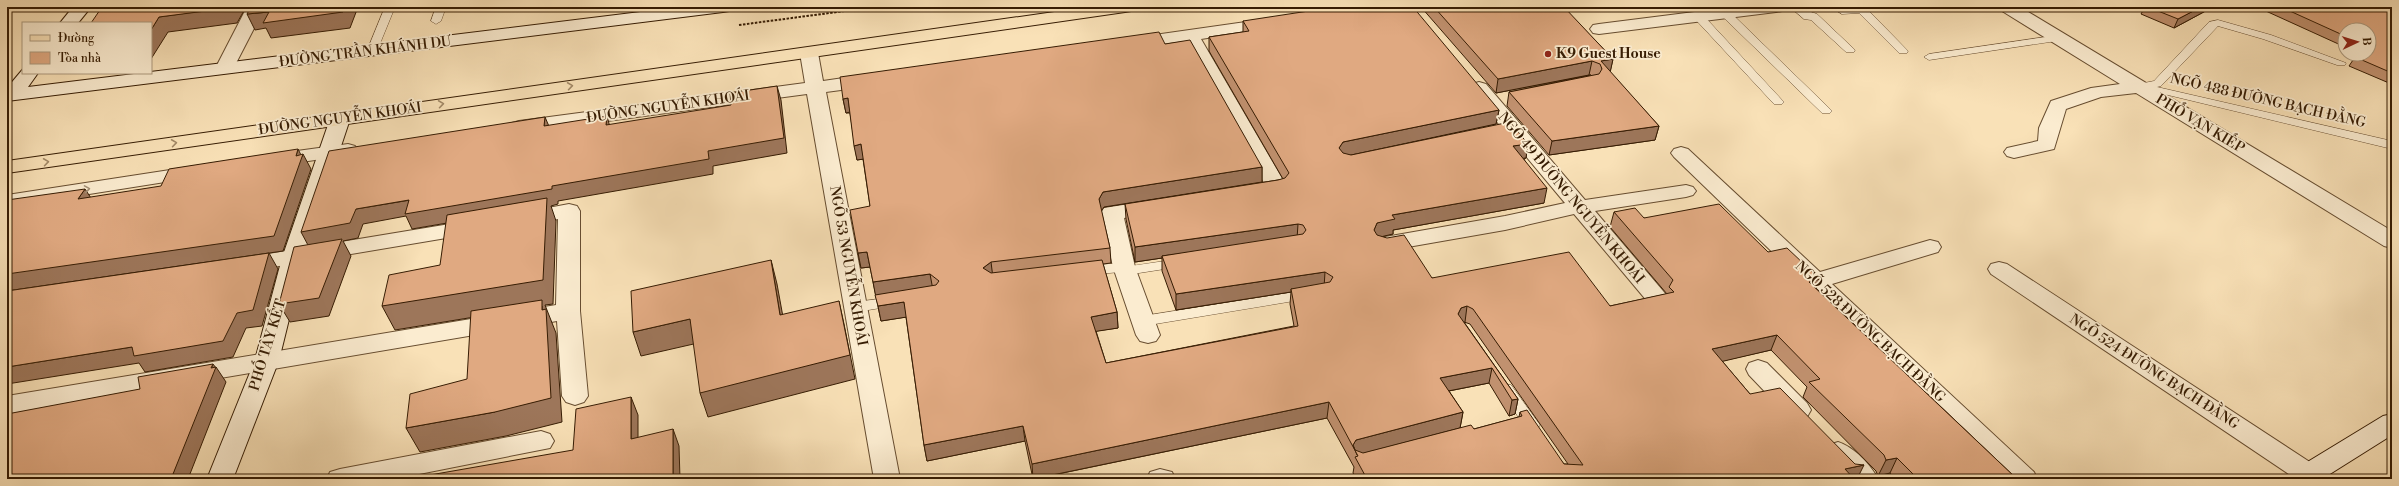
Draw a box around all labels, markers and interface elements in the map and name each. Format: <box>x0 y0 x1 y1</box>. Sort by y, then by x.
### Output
legend <box>22 22 152 74</box>
north arrow <box>2337 22 2377 62</box>
street label: ĐƯỜNG TRẦN KHÁNH DƯ <box>277 28 453 72</box>
text: Đường <box>58 31 95 46</box>
text: B <box>2359 37 2373 46</box>
place label: K9 Guest House <box>1556 45 1661 63</box>
marker: K9 Guest House <box>1543 49 1553 59</box>
text: Tòa nhà <box>58 51 102 66</box>
street label: NGÕ 488 ĐƯỜNG BẠCH ĐẰNG <box>2168 66 2369 132</box>
one-way arrow <box>567 82 573 91</box>
street label: ĐƯỜNG NGUYỄN KHOÁI <box>585 83 751 127</box>
street label: PHỐ VẠN KIẾP <box>2152 87 2250 158</box>
street label: ĐƯỜNG NGUYỄN KHOÁI <box>257 95 423 139</box>
one-way arrow <box>438 100 445 109</box>
street label: NGÕ 49 ĐƯỜNG NGUYỄN KHOÁI <box>1494 106 1652 288</box>
one-way arrow <box>171 139 177 148</box>
one-way arrow <box>43 158 49 167</box>
street label: NGÕ 53 NGUYỄN KHOÁI <box>825 184 875 348</box>
one-way arrow <box>84 185 90 194</box>
street label: NGÕ 528 ĐƯỜNG BẠCH ĐẰNG <box>1791 255 1952 407</box>
street label: PHỐ TÂY KẾT <box>242 296 291 393</box>
street label: NGÕ 524 ĐƯỜNG BẠCH ĐẰNG <box>2066 307 2245 434</box>

